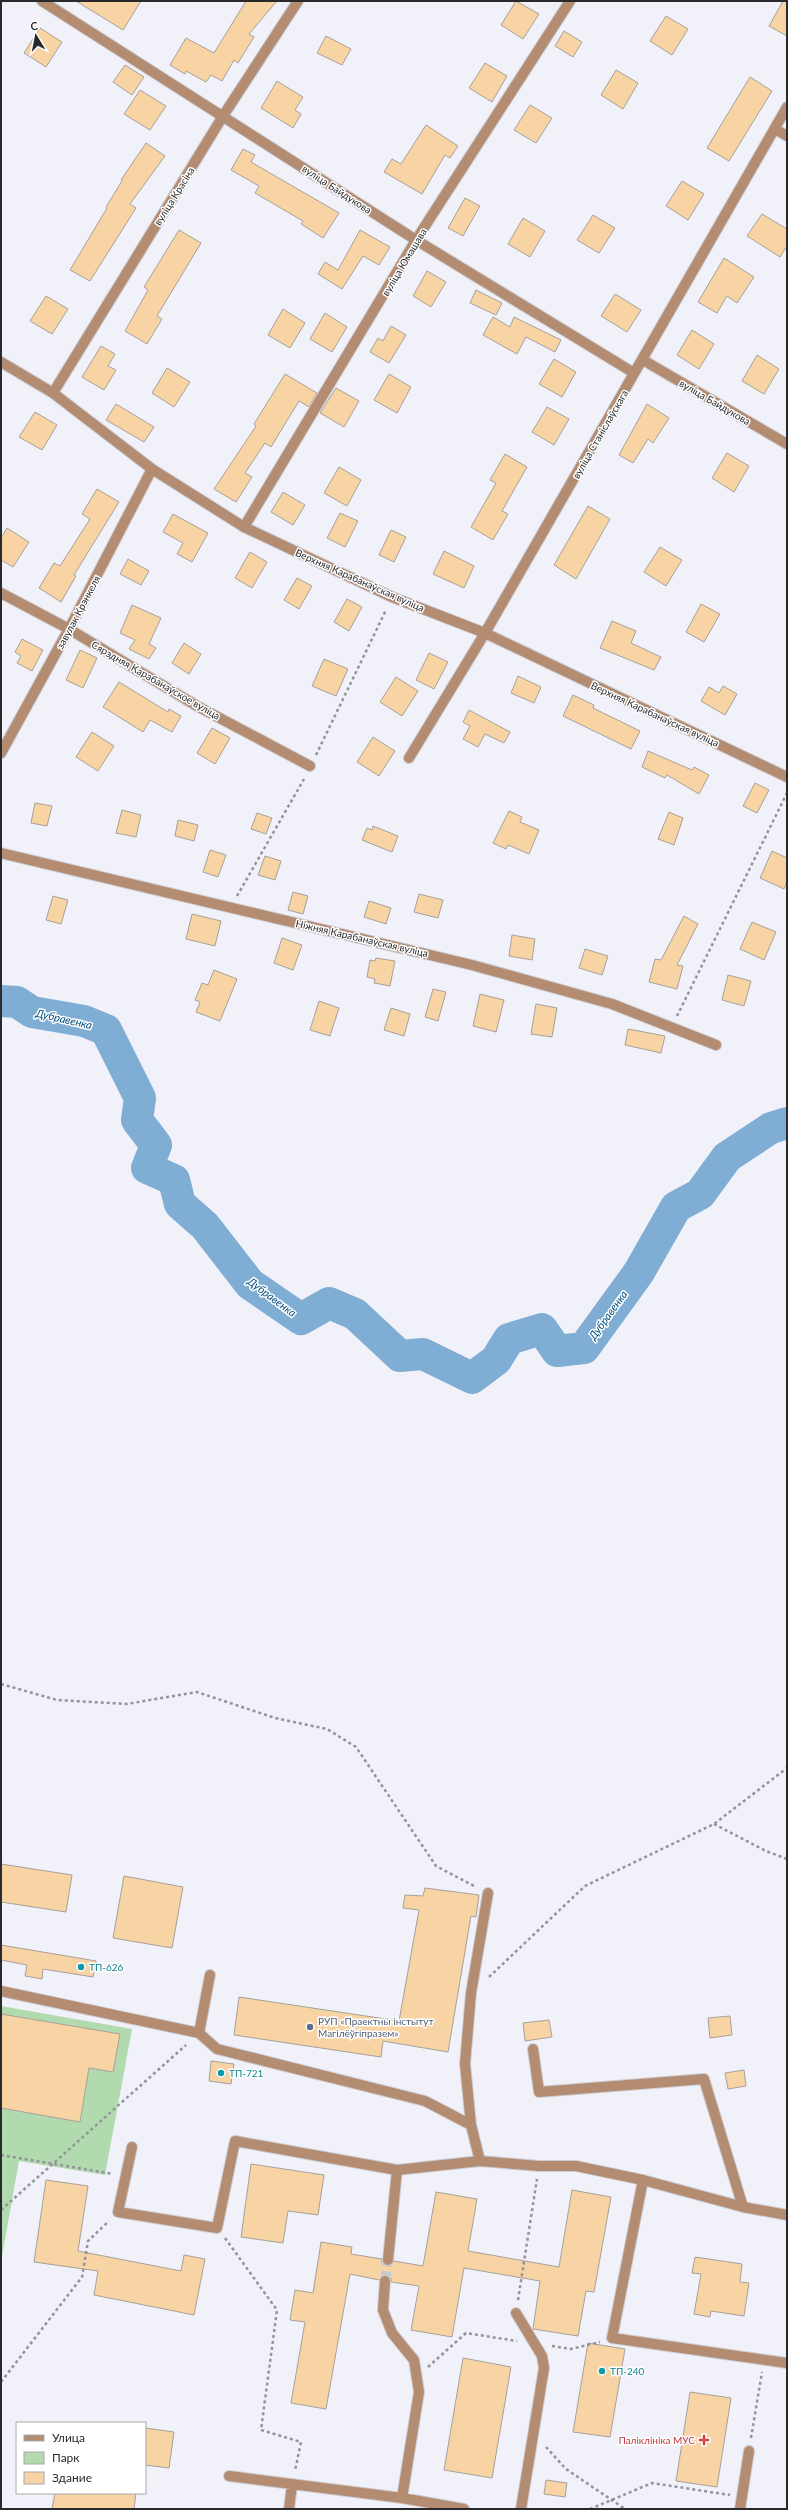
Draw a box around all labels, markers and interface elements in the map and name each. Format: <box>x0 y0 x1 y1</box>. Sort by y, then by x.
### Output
north arrow <box>16 16 56 56</box>
text: С <box>29 19 40 33</box>
street label: вуліца Байдукова <box>300 162 374 216</box>
street label: вуліца Красіна <box>151 165 197 227</box>
street label: вуліца Юмашава <box>379 226 429 298</box>
street label: вуліца Байдукова <box>677 377 753 427</box>
street label: вуліца Станіслаўскага <box>570 388 630 480</box>
street label: Верхняя Карабанаўская вуліца <box>294 546 426 614</box>
street label: завулак Крэнкеля <box>54 573 102 651</box>
street label: Сярэдняя Карабанаўское вуліца <box>90 638 222 722</box>
street label: Верхняя Карабанаўская вуліца <box>589 679 721 749</box>
street label: Ніжняя Карабанаўская вуліца <box>295 917 429 959</box>
water label: Дубравенка <box>34 1006 94 1031</box>
water label: Дубравенка <box>245 1274 299 1319</box>
water label: Дубравенка <box>585 1287 630 1342</box>
place label: ТП-626 <box>89 1961 124 1973</box>
marker: ТП-626 <box>76 1962 86 1972</box>
place label: РУП «Праектны інстытут Магілёўгіпразем» <box>318 2015 434 2039</box>
marker: РУП «Праектны інстытут Магілёўгіпразем» <box>305 2022 315 2032</box>
place label: ТП-721 <box>229 2067 264 2079</box>
marker: ТП-721 <box>216 2068 226 2078</box>
place label: ТП-240 <box>610 2365 645 2377</box>
marker: ТП-240 <box>597 2366 607 2376</box>
legend <box>16 2422 146 2494</box>
text: Улица <box>52 2430 85 2445</box>
place label: Паліклініка МУС <box>618 2434 695 2446</box>
marker: Паліклініка МУС <box>698 2434 710 2446</box>
text: Парк <box>52 2450 80 2465</box>
text: Здание <box>52 2470 92 2485</box>

